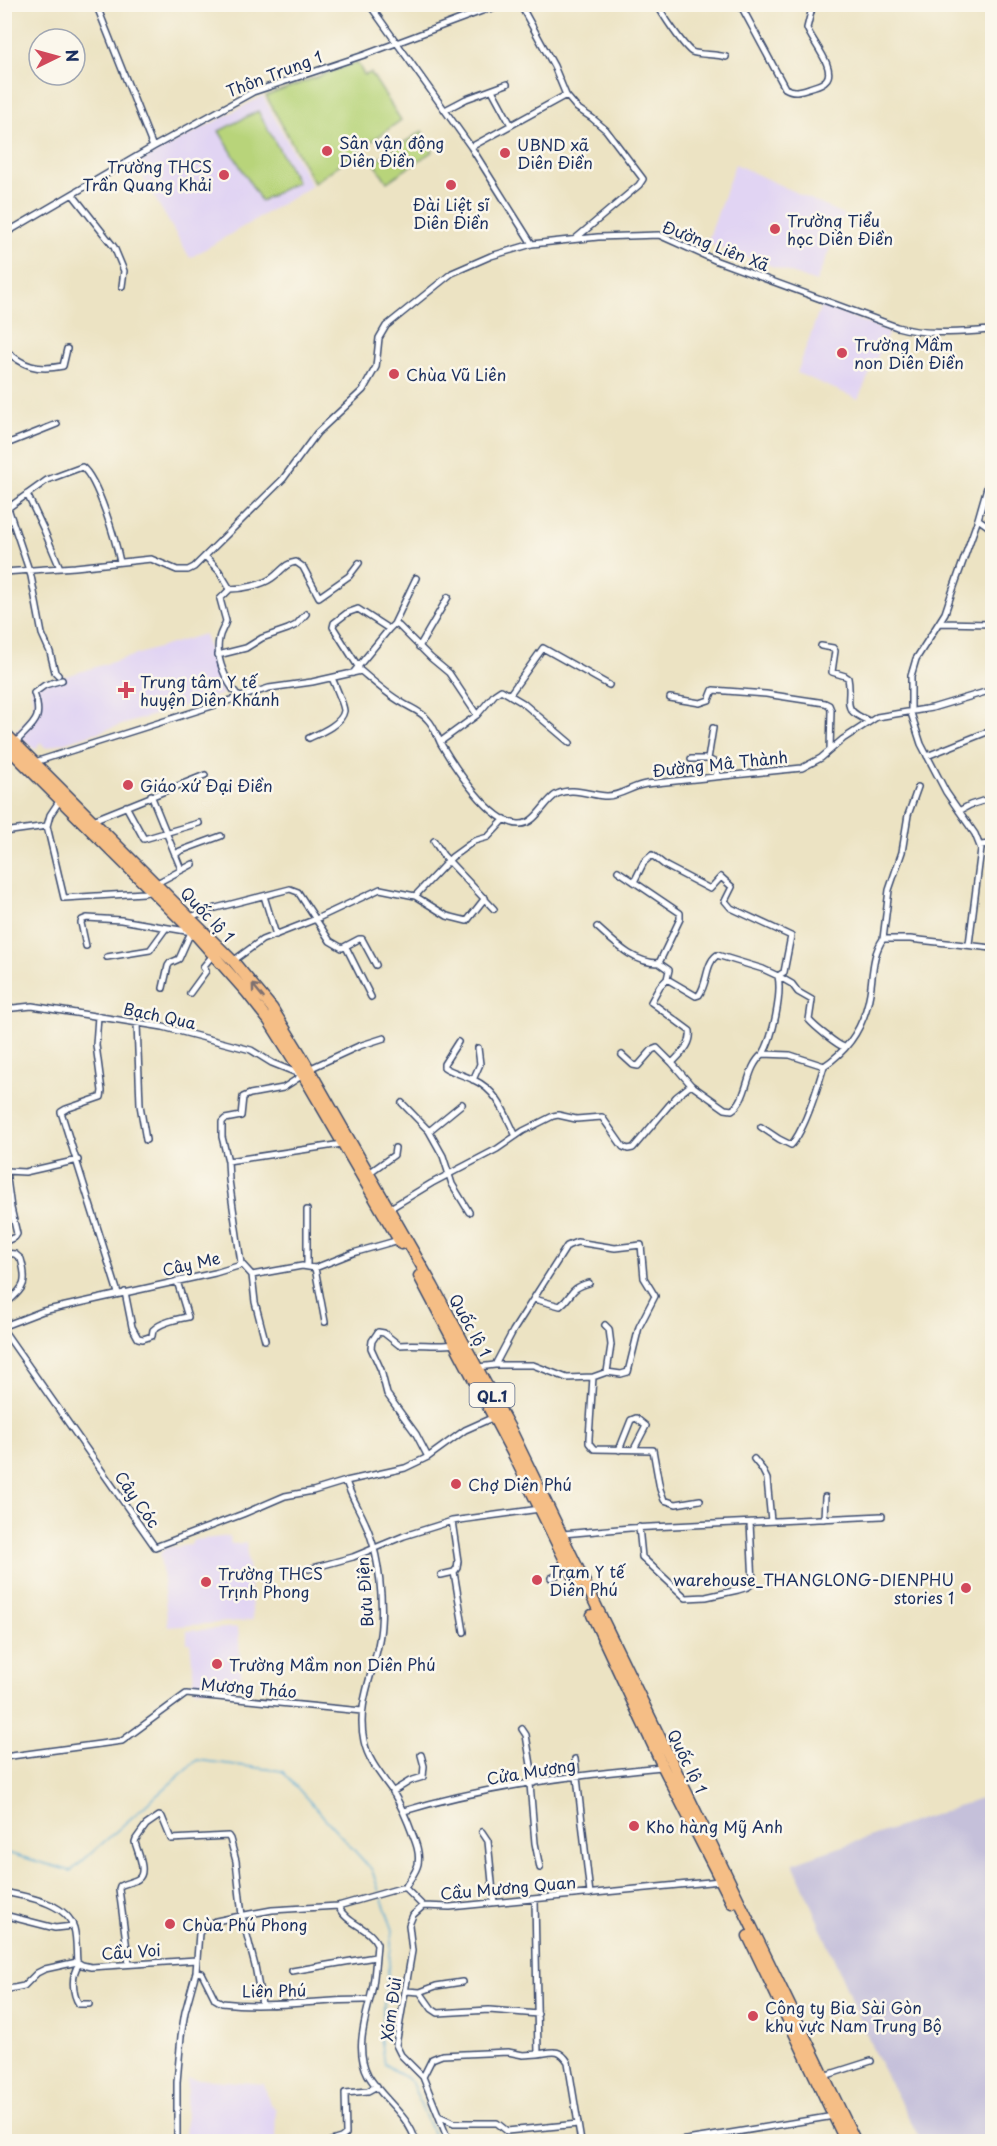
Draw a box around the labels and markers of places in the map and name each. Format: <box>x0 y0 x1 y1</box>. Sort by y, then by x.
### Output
place label: Sân vận động Diên Điền <box>339 130 445 172</box>
place label: UBND xã Diên Điền <box>517 132 593 174</box>
marker: Sân vận động Diên Điền <box>320 144 334 158</box>
marker: UBND xã Diên Điền <box>498 146 512 160</box>
place label: Trường THCS Trần Quang Khải <box>82 154 212 196</box>
marker: Trường THCS Trần Quang Khải <box>217 168 231 182</box>
marker: Đài Liệt sĩ Diên Điền <box>444 178 458 192</box>
place label: Đài Liệt sĩ Diên Điền <box>413 192 490 234</box>
place label: Trường Tiểu học Diên Điền <box>787 208 893 250</box>
marker: Trường Tiểu học Diên Điền <box>768 222 782 236</box>
place label: Trường Mầm non Diên Điền <box>854 332 964 374</box>
marker: Trường Mầm non Diên Điền <box>835 346 849 360</box>
place label: Chùa Vũ Liên <box>406 362 506 386</box>
marker: Chùa Vũ Liên <box>387 367 401 381</box>
place label: Trung tâm Y tế huyện Diên Khánh <box>140 669 280 711</box>
marker: Trung tâm Y tế huyện Diên Khánh <box>117 681 135 699</box>
place label: Giáo xứ Đại Điền <box>140 773 273 797</box>
marker: Giáo xứ Đại Điền <box>121 778 135 792</box>
place label: Chợ Diên Phú <box>468 1472 572 1496</box>
marker: Chợ Diên Phú <box>449 1477 463 1491</box>
place label: Trạm Y tế Diên Phú <box>549 1559 627 1601</box>
place label: Trường THCS Trịnh Phong <box>218 1561 323 1603</box>
place label: warehouse_THANGLONG-DIENPHU stories 1 <box>673 1567 954 1609</box>
marker: Trạm Y tế Diên Phú <box>530 1573 544 1587</box>
marker: Trường THCS Trịnh Phong <box>199 1575 213 1589</box>
marker: warehouse_THANGLONG-DIENPHU stories 1 <box>959 1581 973 1595</box>
place label: Trường Mầm non Diên Phú <box>229 1652 435 1676</box>
marker: Trường Mầm non Diên Phú <box>210 1657 224 1671</box>
place label: Kho hàng Mỹ Anh <box>646 1814 783 1838</box>
marker: Kho hàng Mỹ Anh <box>627 1819 641 1833</box>
place label: Chùa Phú Phong <box>182 1912 308 1936</box>
marker: Chùa Phú Phong <box>163 1917 177 1931</box>
place label: Công ty Bia Sài Gòn khu vực Nam Trung Bộ <box>765 1995 942 2037</box>
marker: Công ty Bia Sài Gòn khu vực Nam Trung Bộ <box>746 2009 760 2023</box>

